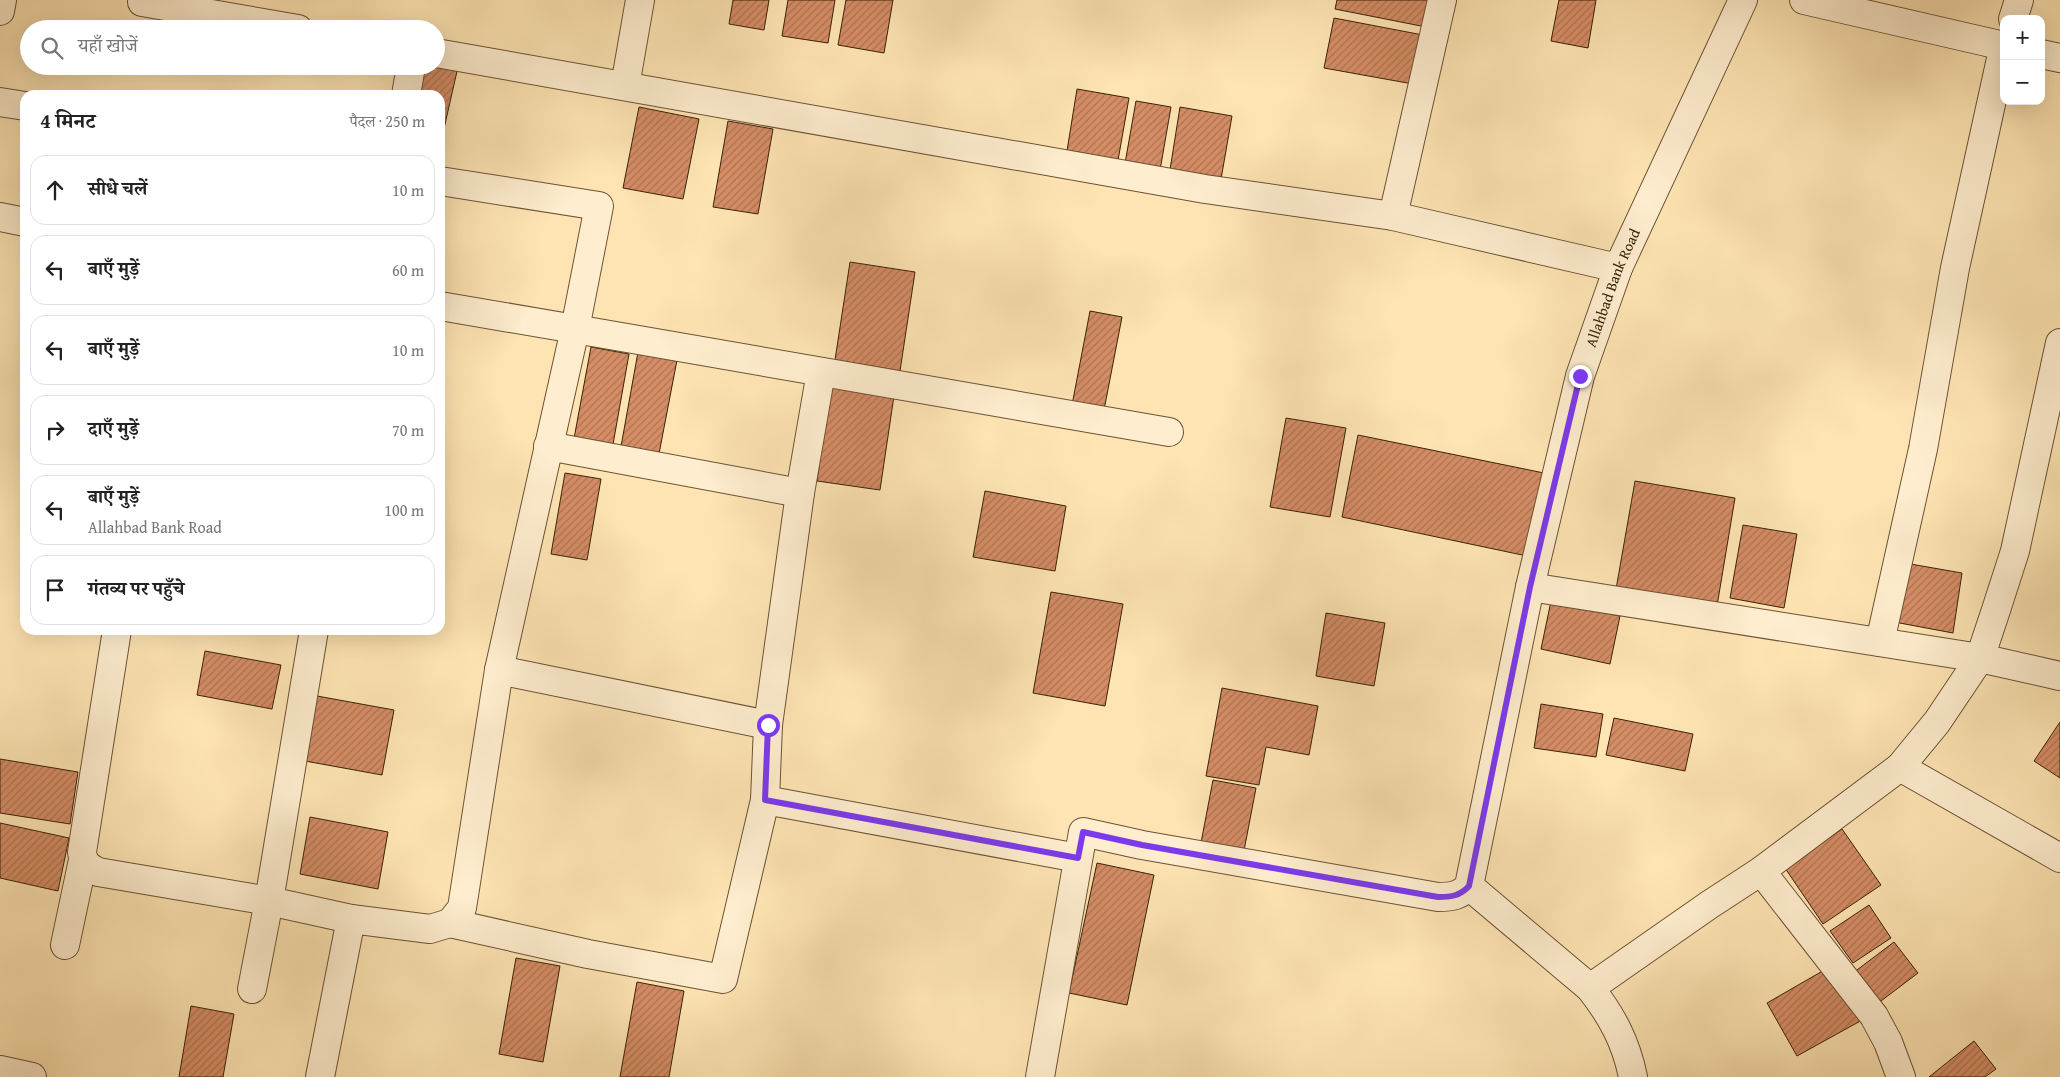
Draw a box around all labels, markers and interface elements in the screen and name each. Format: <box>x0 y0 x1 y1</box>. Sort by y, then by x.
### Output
map controls <box>2000 15 2045 105</box>
button: + <box>2000 15 2045 60</box>
search box <box>20 20 445 75</box>
text: यहाँ खोजें <box>78 31 138 59</box>
icon: search <box>38 34 66 62</box>
button: − <box>2000 60 2045 105</box>
text: 4 मिनट <box>40 105 95 136</box>
text: पैदल · 250 m <box>349 109 425 133</box>
text: सीधे चलें <box>88 174 147 202</box>
icon: ahead <box>41 176 69 204</box>
text: 10 m <box>392 178 424 202</box>
street label: Allahbad Bank Road <box>1580 225 1645 350</box>
text: बाएँ मुड़ें <box>88 254 139 282</box>
icon: left <box>41 256 69 284</box>
text: 60 m <box>392 258 424 282</box>
text: बाएँ मुड़ें <box>88 334 139 362</box>
icon: left <box>41 336 69 364</box>
text: 10 m <box>392 338 424 362</box>
route end <box>1569 365 1592 388</box>
text: दाएँ मुड़ें <box>88 414 139 442</box>
icon: right <box>41 416 69 444</box>
text: 70 m <box>392 418 424 442</box>
text: बाएँ मुड़ें <box>88 482 139 510</box>
icon: left <box>41 496 69 524</box>
text: 100 m <box>384 498 424 522</box>
text: Allahbad Bank Road <box>88 515 222 539</box>
text: गंतव्य पर पहुँचे <box>88 574 184 602</box>
icon: arrive <box>41 576 69 604</box>
route start <box>757 714 780 737</box>

